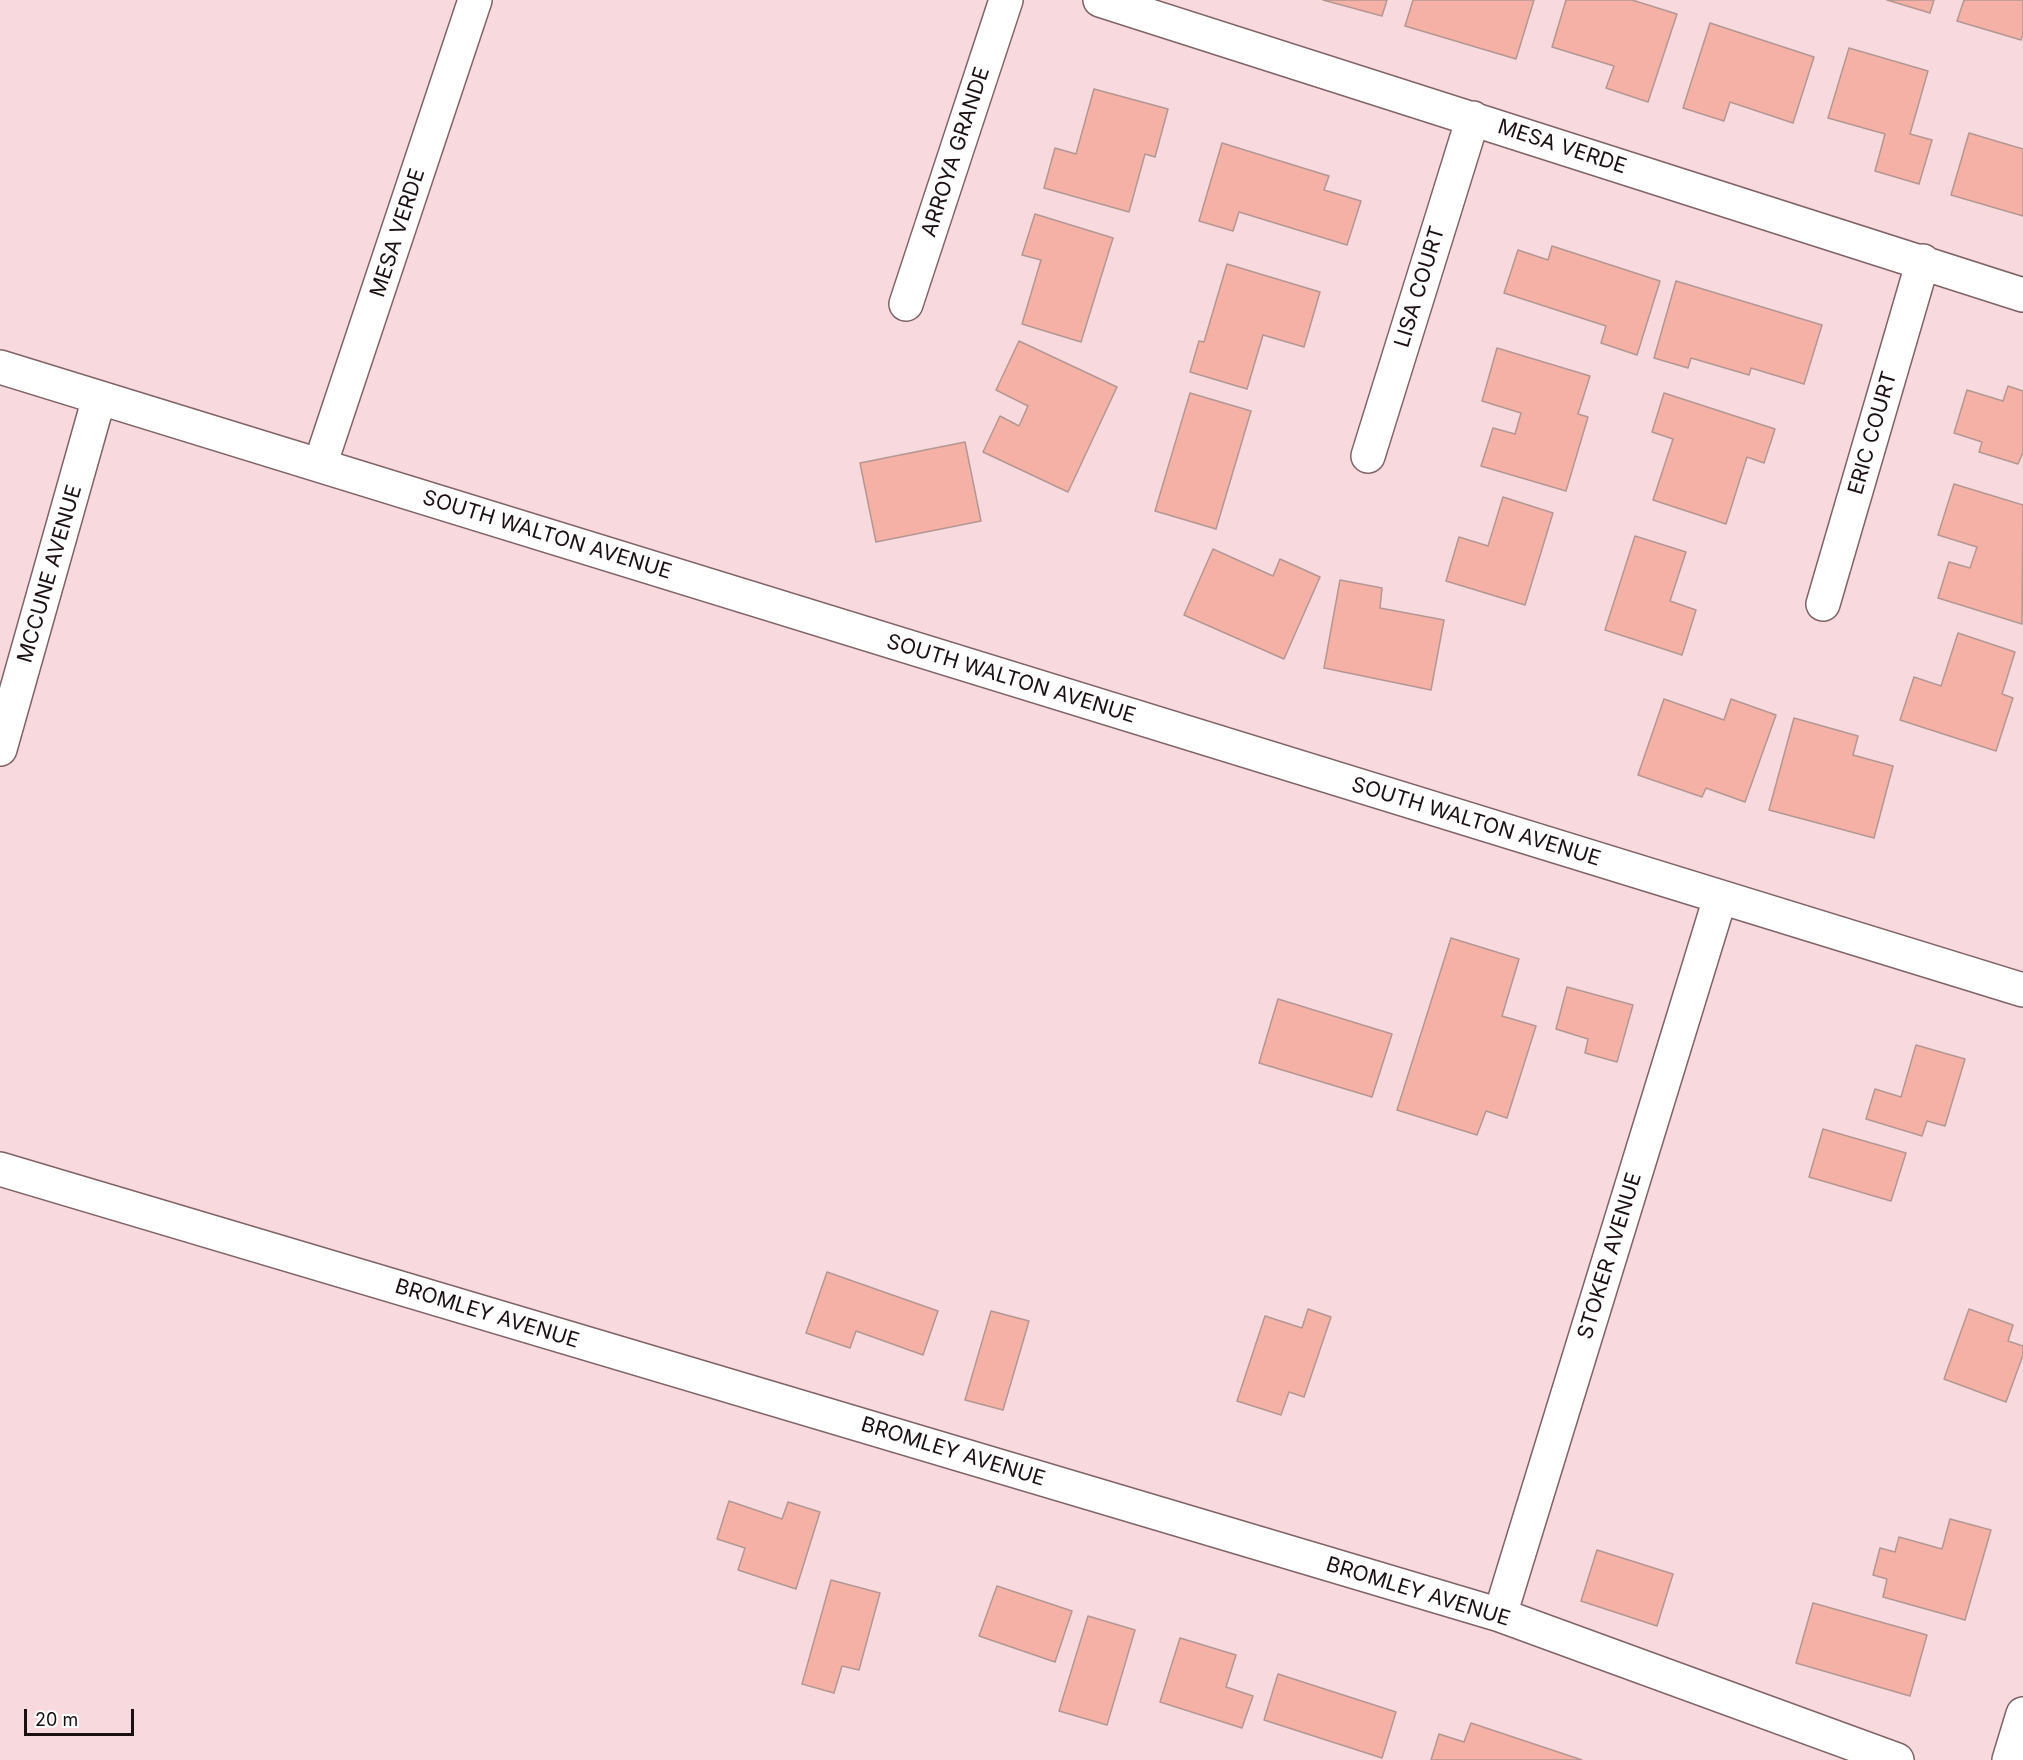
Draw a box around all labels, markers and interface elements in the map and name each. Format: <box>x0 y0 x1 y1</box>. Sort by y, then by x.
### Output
street label: ARROYA GRANDE <box>917 64 995 240</box>
street label: MESA VERDE <box>1494 114 1630 180</box>
street label: MESA VERDE <box>365 165 431 301</box>
street label: LISA COURT <box>1390 223 1450 351</box>
street label: ERIC COURT <box>1843 368 1903 498</box>
street label: MCCUNE AVENUE <box>13 482 87 666</box>
street label: SOUTH WALTON AVENUE <box>419 485 675 585</box>
street label: SOUTH WALTON AVENUE <box>883 629 1139 729</box>
street label: SOUTH WALTON AVENUE <box>1348 772 1604 872</box>
street label: STOKER AVENUE <box>1573 1170 1647 1342</box>
street label: BROMLEY AVENUE <box>392 1274 582 1354</box>
street label: BROMLEY AVENUE <box>858 1412 1048 1492</box>
street label: BROMLEY AVENUE <box>1323 1552 1513 1632</box>
scale bar <box>27 1697 136 1735</box>
text: 20 m <box>35 1709 78 1730</box>

